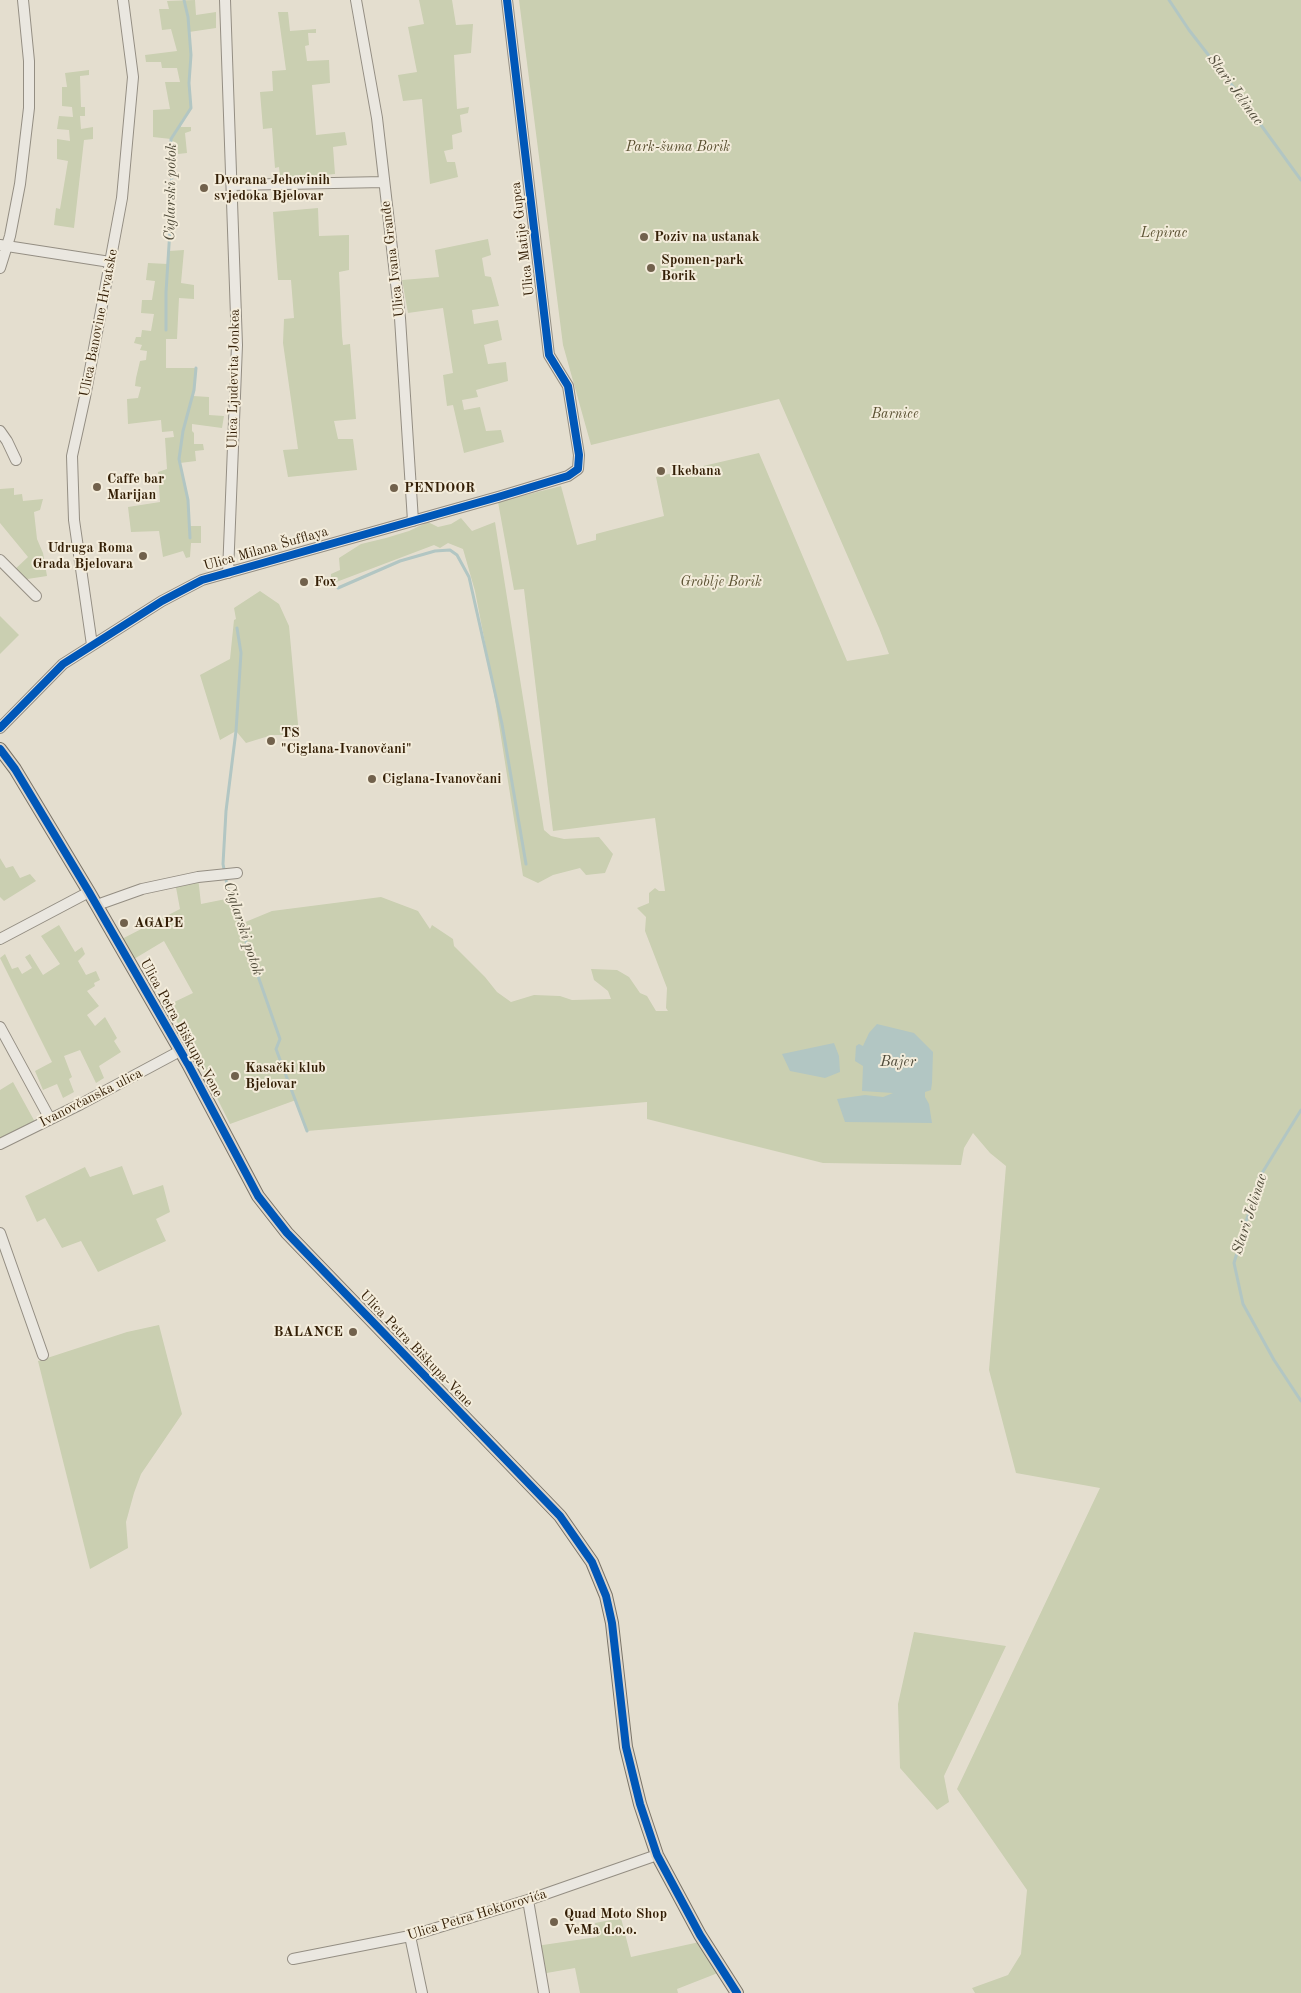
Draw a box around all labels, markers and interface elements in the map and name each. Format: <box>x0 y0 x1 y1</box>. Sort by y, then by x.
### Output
water label: Stari Jelinac <box>1203 51 1267 129</box>
park label: Park-šuma Borik <box>626 139 730 155</box>
water label: Ciglarski potok <box>161 143 181 241</box>
place label: Dvorana Jehovinih svjedoka Bjelovar <box>214 172 330 204</box>
street label: Ulica Matije Gupca <box>508 181 538 297</box>
marker: Dvorana Jehovinih svjedoka Bjelovar <box>198 182 210 194</box>
street label: Ulica Ivana Granđe <box>378 200 408 318</box>
park label: Lepirac <box>1141 225 1187 241</box>
place label: Poziv na ustanak <box>654 229 760 245</box>
marker: Poziv na ustanak <box>638 231 650 243</box>
street label: Ulica Banovine Hrvatske <box>76 248 122 398</box>
place label: Spomen-park Borik <box>661 252 744 284</box>
marker: Spomen-park Borik <box>645 262 657 274</box>
street label: Ulica Ljudevita Jonkea <box>224 309 244 449</box>
park label: Barnice <box>871 406 919 422</box>
place label: Ikebana <box>671 463 721 479</box>
marker: Ikebana <box>655 465 667 477</box>
place label: Caffe bar Marijan <box>107 471 164 504</box>
place label: PENDOOR <box>404 480 475 496</box>
marker: Caffe bar Marijan <box>91 481 103 493</box>
marker: PENDOOR <box>388 482 400 494</box>
street label: Ulica Milana Šufflaya <box>202 523 330 575</box>
place label: Udruga Roma Grada Bjelovara <box>33 540 133 572</box>
marker: Udruga Roma Grada Bjelovara <box>137 550 149 562</box>
place label: Fox <box>314 574 337 590</box>
park label: Groblje Borik <box>680 574 762 590</box>
marker: Fox <box>298 576 310 588</box>
place label: TS "Ciglana-Ivanovčani" <box>281 725 412 758</box>
marker: TS "Ciglana-Ivanovčani" <box>265 735 277 747</box>
place label: Ciglana-Ivanovčani <box>382 771 501 787</box>
marker: Ciglana-Ivanovčani <box>366 773 378 785</box>
water label: Ciglarski potok <box>219 880 267 978</box>
place label: AGAPE <box>134 915 183 931</box>
marker: AGAPE <box>118 917 130 929</box>
street label: Ulica Petra Biškupa-Vene <box>136 956 226 1100</box>
water label: Bajer <box>880 1053 916 1071</box>
place label: Kasački klub Bjelovar <box>245 1060 326 1092</box>
street label: Ivanovčanska ulica <box>37 1065 145 1131</box>
marker: Kasački klub Bjelovar <box>229 1070 241 1082</box>
water label: Stari Jelinac <box>1228 1171 1272 1257</box>
street label: Ulica Petra Biškupa-Vene <box>356 1287 476 1411</box>
place label: BALANCE <box>273 1324 343 1340</box>
marker: BALANCE <box>347 1326 359 1338</box>
street label: Ulica Petra Hektorovića <box>405 1886 549 1944</box>
place label: Quad Moto Shop VeMa d.o.o. <box>564 1906 667 1938</box>
marker: Quad Moto Shop VeMa d.o.o. <box>548 1916 560 1928</box>

